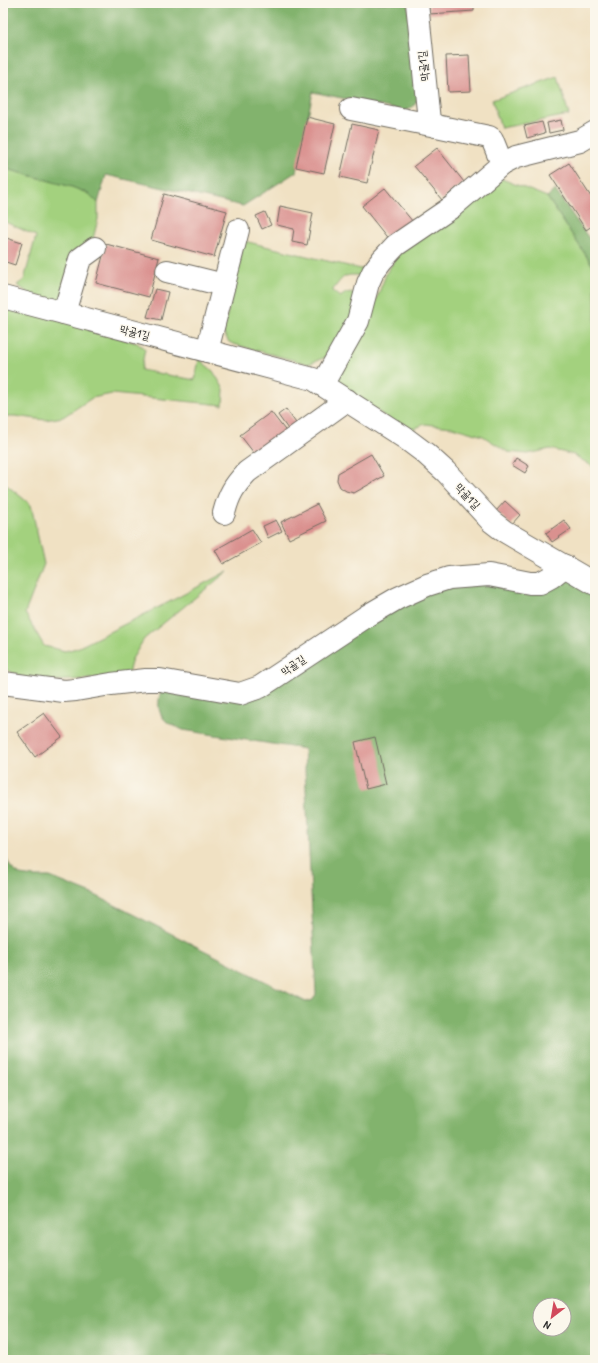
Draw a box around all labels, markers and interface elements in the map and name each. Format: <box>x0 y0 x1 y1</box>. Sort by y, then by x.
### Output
street label: 막골1길 <box>414 50 432 82</box>
street label: 막골1길 <box>118 321 152 343</box>
street label: 막골1길 <box>452 480 484 512</box>
street label: 막골길 <box>278 652 308 678</box>
north arrow <box>532 1297 572 1337</box>
text: N <box>541 1318 553 1333</box>

